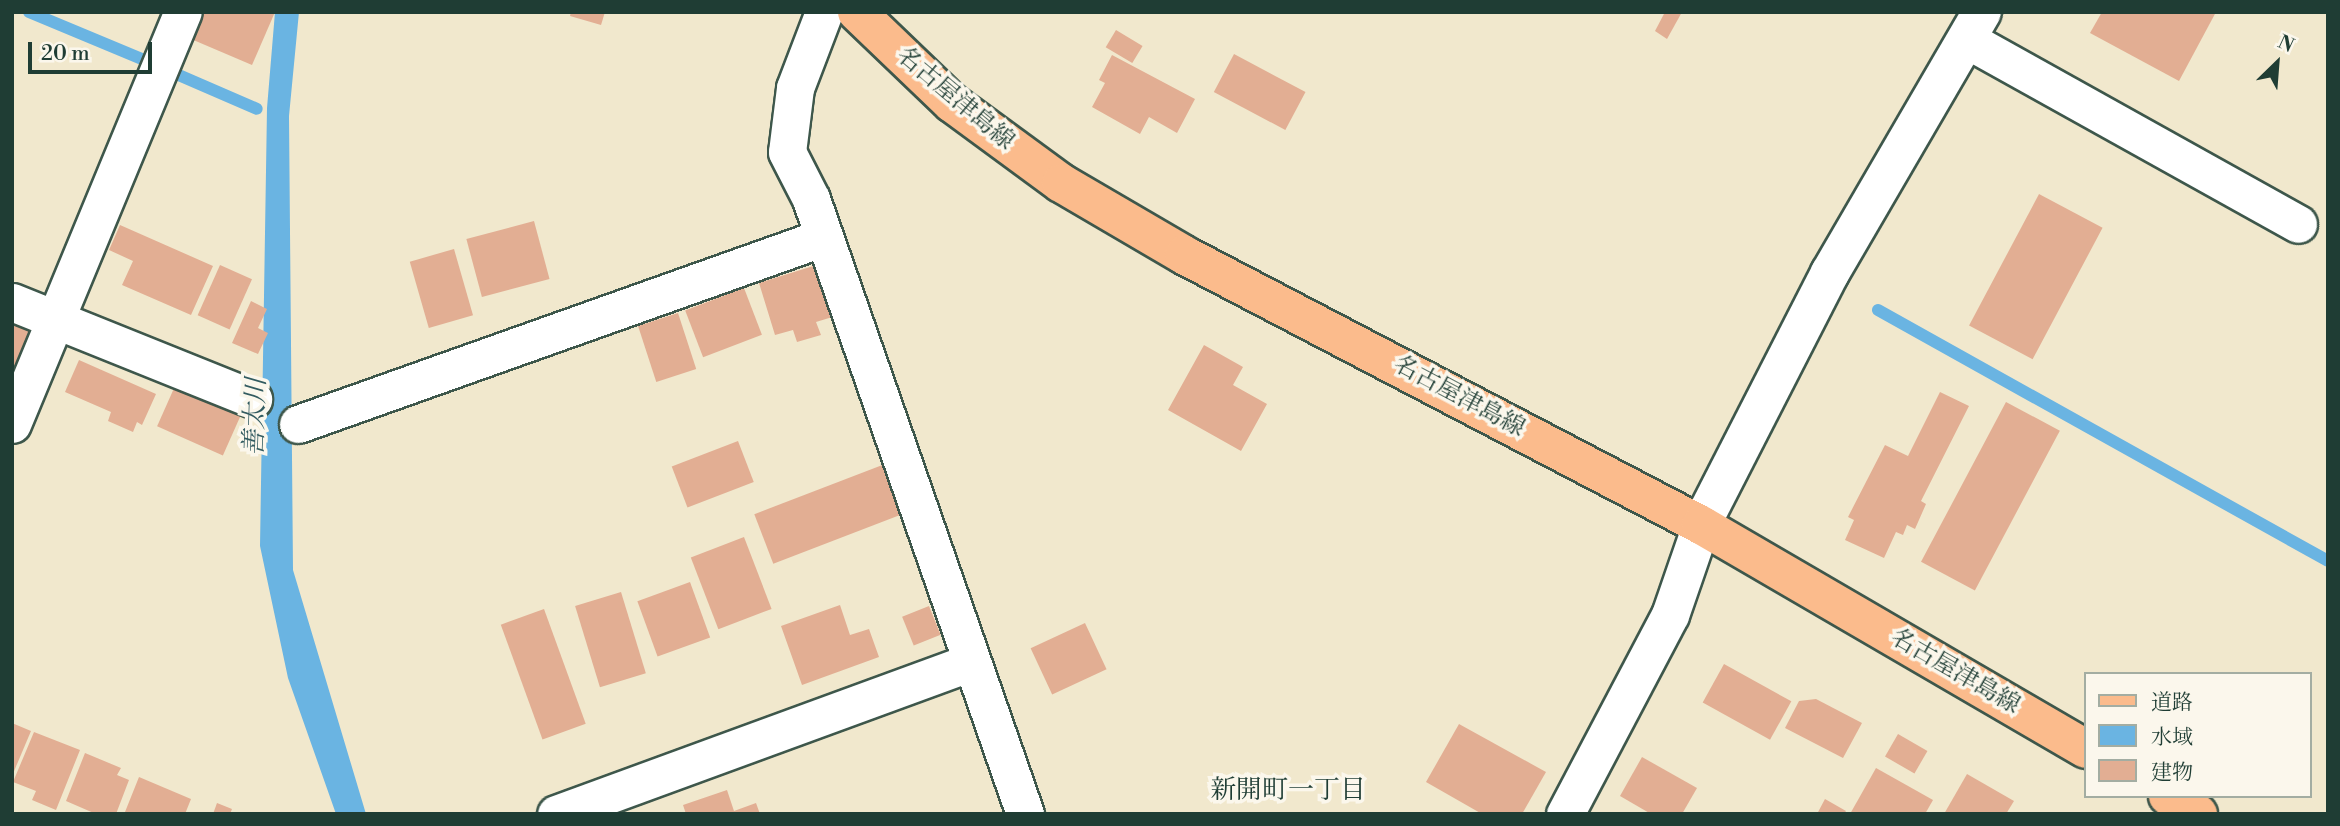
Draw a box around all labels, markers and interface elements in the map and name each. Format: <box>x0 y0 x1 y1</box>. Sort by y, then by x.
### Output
scale bar <box>32 28 156 72</box>
north arrow <box>2242 28 2312 98</box>
text: N <box>2274 30 2298 58</box>
text: 20 m <box>41 41 90 67</box>
street label: 名古屋津島線 <box>891 42 1019 156</box>
street label: 名古屋津島線 <box>1389 350 1529 444</box>
water label: 善太川 <box>239 377 273 457</box>
street label: 名古屋津島線 <box>1885 624 2025 720</box>
legend <box>2084 672 2312 798</box>
text: 道路 <box>2151 690 2193 716</box>
text: 水域 <box>2151 725 2193 751</box>
text: 建物 <box>2151 760 2193 786</box>
district label: 新開町一丁目 <box>1210 775 1366 807</box>

